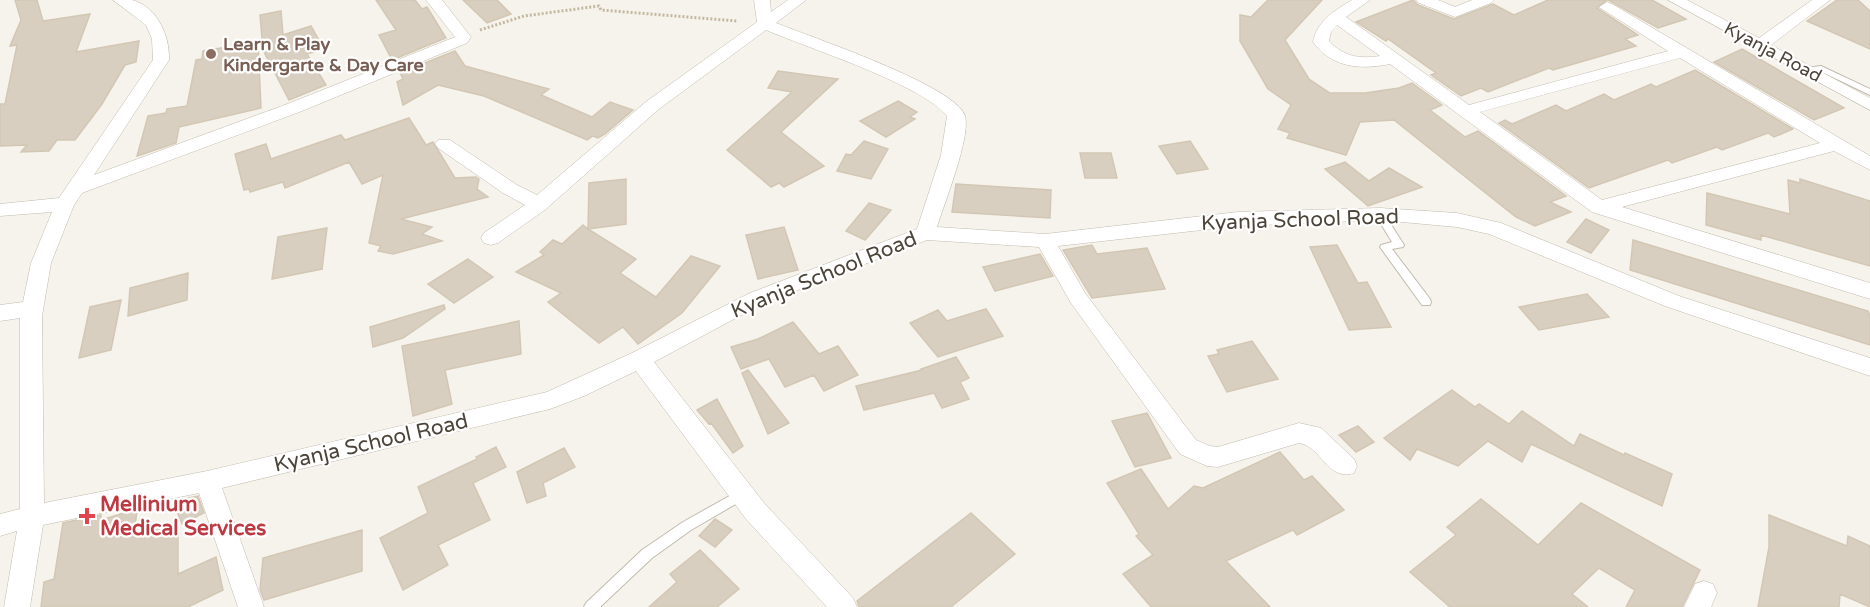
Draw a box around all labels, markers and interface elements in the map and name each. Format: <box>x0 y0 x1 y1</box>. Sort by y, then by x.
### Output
street label: Kyanja Road <box>1720 17 1826 87</box>
place label: Learn & Play Kindergarte & Day Care <box>223 33 424 76</box>
marker: Learn & Play Kindergarte & Day Care <box>204 47 218 61</box>
street label: Kyanja School Road <box>1200 204 1400 236</box>
street label: Kyanja School Road <box>727 226 921 324</box>
street label: Kyanja School Road <box>272 409 470 477</box>
place label: Mellinium Medical Services <box>100 492 266 541</box>
marker: Mellinium Medical Services <box>78 507 96 525</box>

